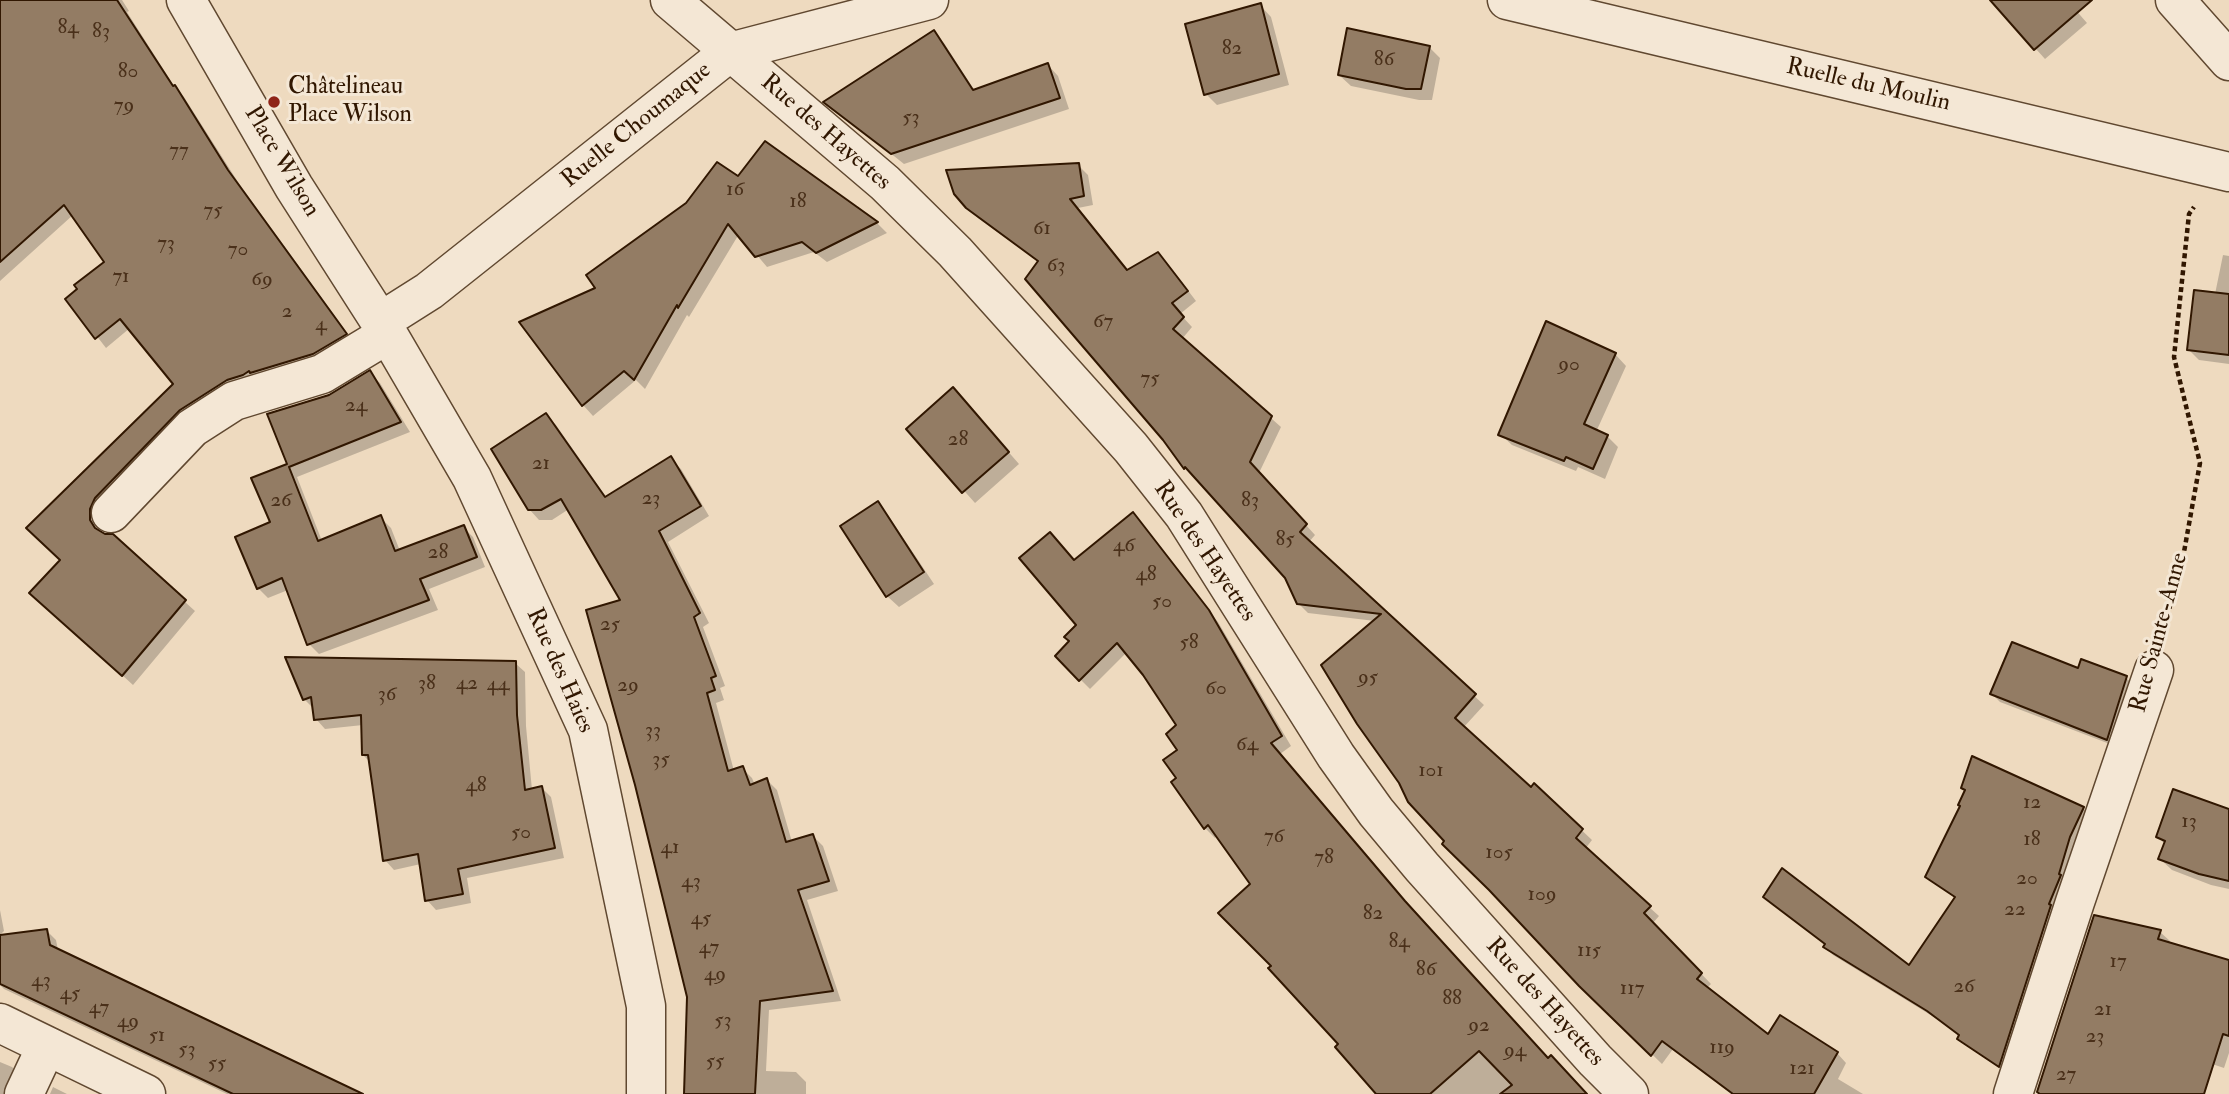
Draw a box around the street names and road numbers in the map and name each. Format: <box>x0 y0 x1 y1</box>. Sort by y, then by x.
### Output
street label: Ruelle du Moulin <box>1783 53 1953 119</box>
street label: Ruelle Choumaque <box>556 57 718 195</box>
street label: Rue des Hayettes <box>754 69 896 197</box>
street label: Place Wilson <box>237 101 325 223</box>
street label: Rue des Hayettes <box>1146 476 1262 628</box>
street label: Rue Sainte-Anne <box>2125 550 2195 716</box>
street label: Rue des Haies <box>519 604 599 738</box>
street label: Rue des Hayettes <box>1479 933 1609 1073</box>

